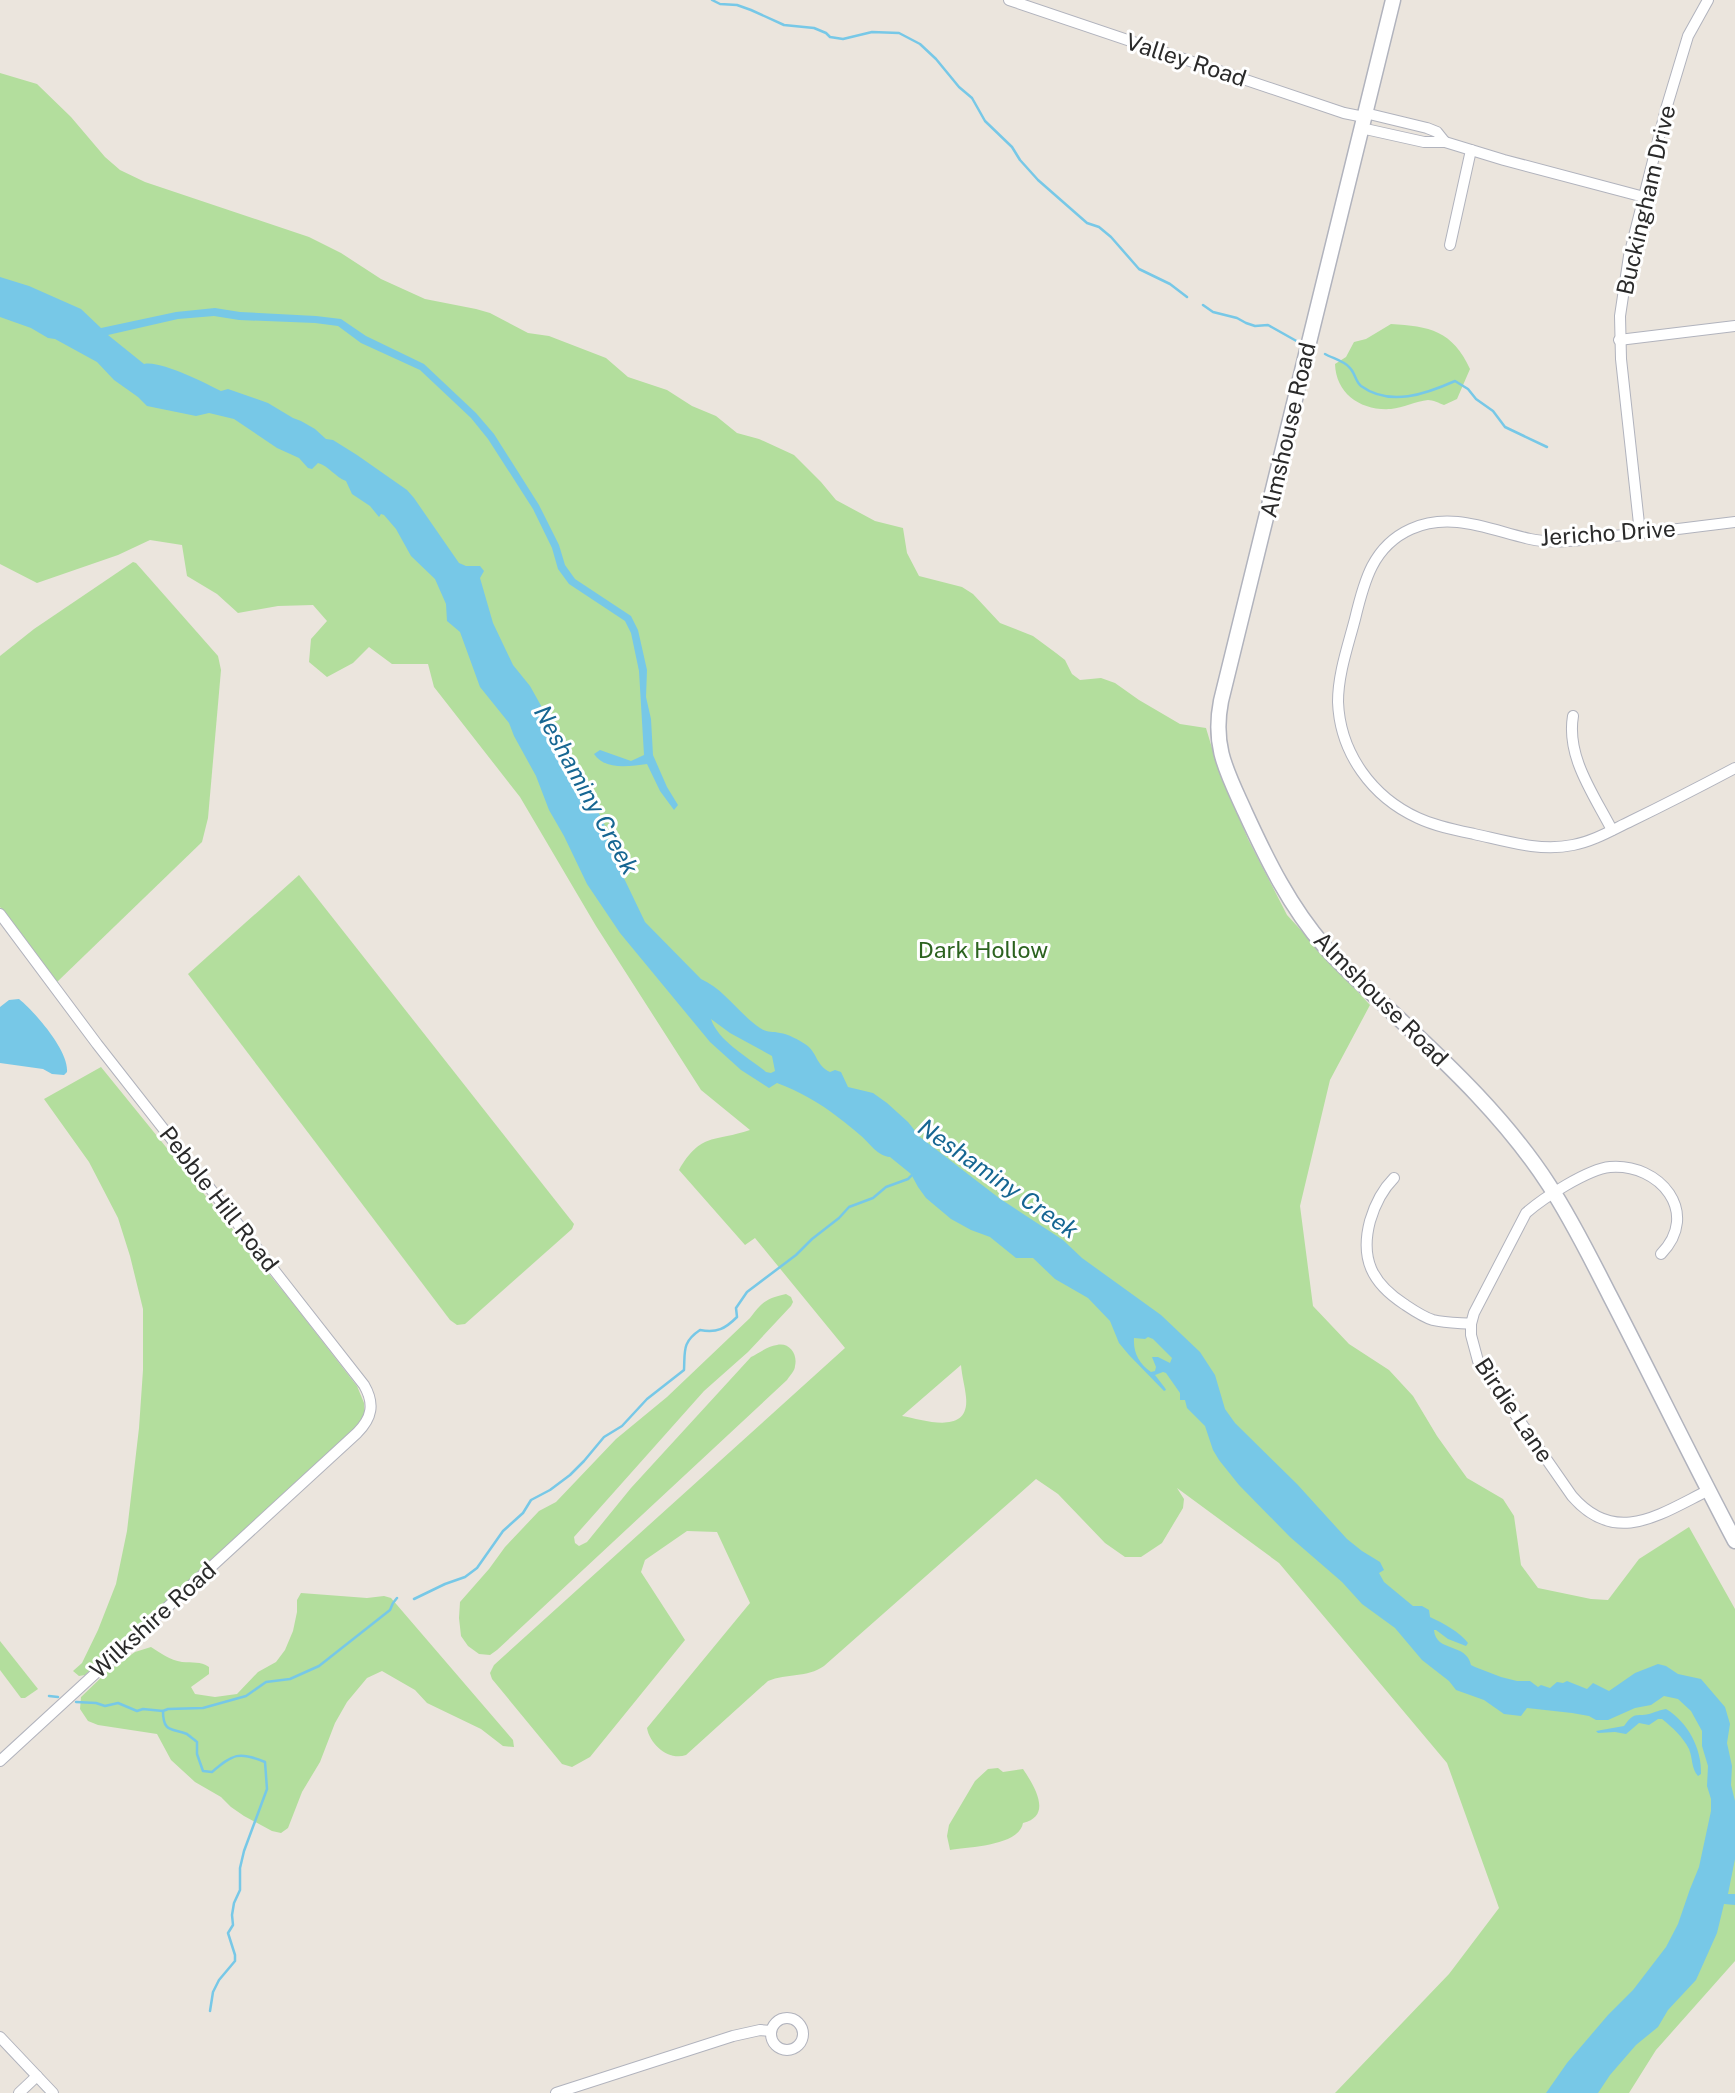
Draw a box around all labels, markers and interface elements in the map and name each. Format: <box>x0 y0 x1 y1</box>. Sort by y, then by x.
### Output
street label: Valley Road <box>1122 27 1250 92</box>
street label: Buckingham Drive <box>1611 102 1680 297</box>
street label: Almshouse Road <box>1254 340 1321 520</box>
street label: Jericho Drive <box>1539 514 1677 551</box>
water label: Neshaminy Creek <box>529 700 645 879</box>
street label: Almshouse Road <box>1309 926 1454 1071</box>
park label: Dark Hollow <box>918 936 1048 963</box>
water label: Neshaminy Creek <box>913 1112 1084 1244</box>
street label: Pebble Hill Road <box>154 1121 284 1277</box>
street label: Birdie Lane <box>1470 1352 1559 1467</box>
street label: Wilkshire Road <box>84 1556 221 1683</box>

